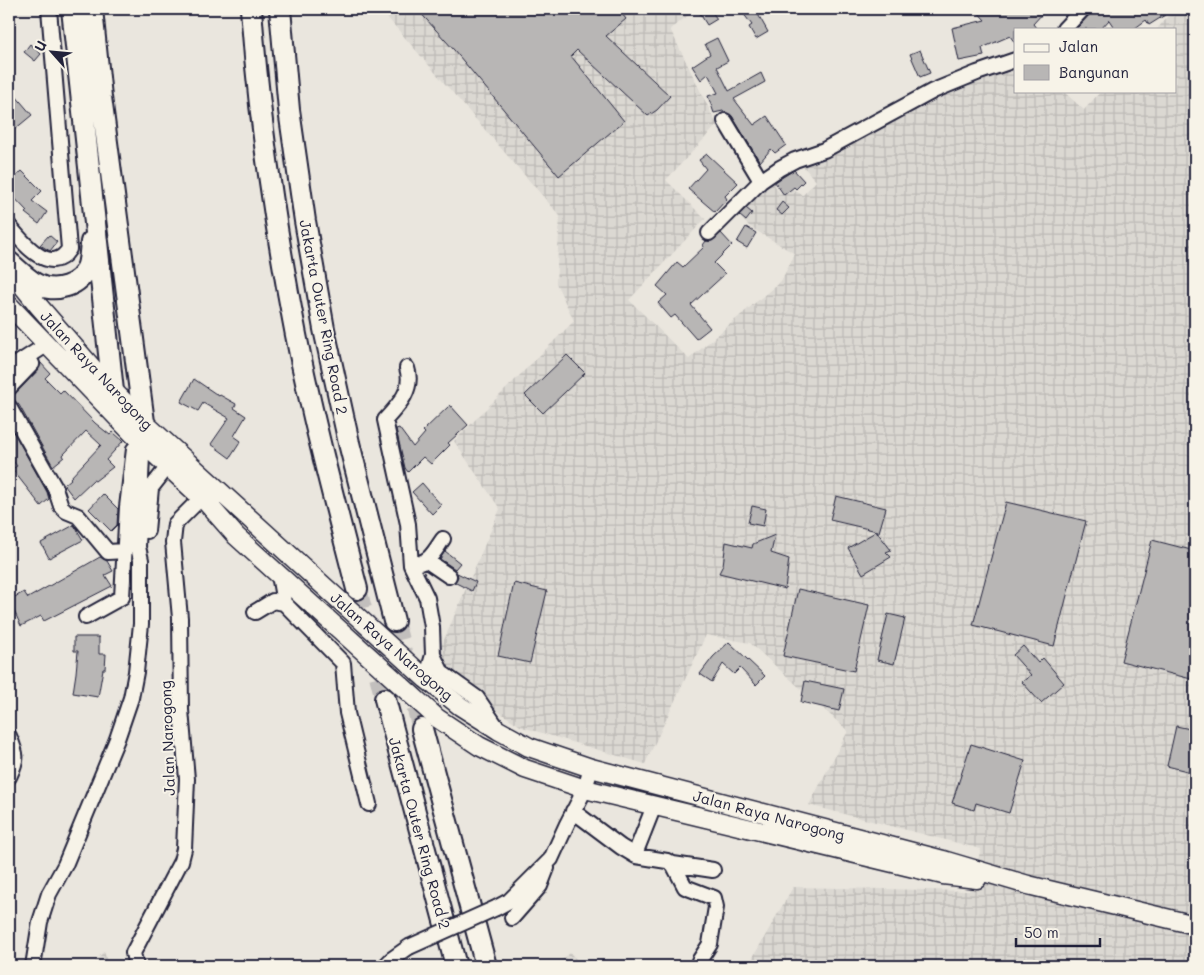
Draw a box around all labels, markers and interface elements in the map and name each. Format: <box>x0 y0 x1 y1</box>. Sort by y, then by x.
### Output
north arrow <box>28 28 78 78</box>
legend <box>1014 28 1176 92</box>
text: Jalan <box>1059 36 1098 56</box>
text: U <box>29 37 51 55</box>
text: Bangunan <box>1059 62 1129 82</box>
street label: Jakarta Outer Ring Road 2 <box>295 218 353 416</box>
street label: Jalan Raya Narogong <box>36 306 158 434</box>
street label: Jalan Raya Narogong <box>327 587 458 705</box>
street label: Jalan Narogong <box>155 680 179 796</box>
street label: Jakarta Outer Ring Road 2 <box>385 735 455 931</box>
street label: Jalan Raya Narogong <box>691 785 847 845</box>
scale bar <box>1016 915 1100 947</box>
text: 50 m <box>1024 922 1059 942</box>

